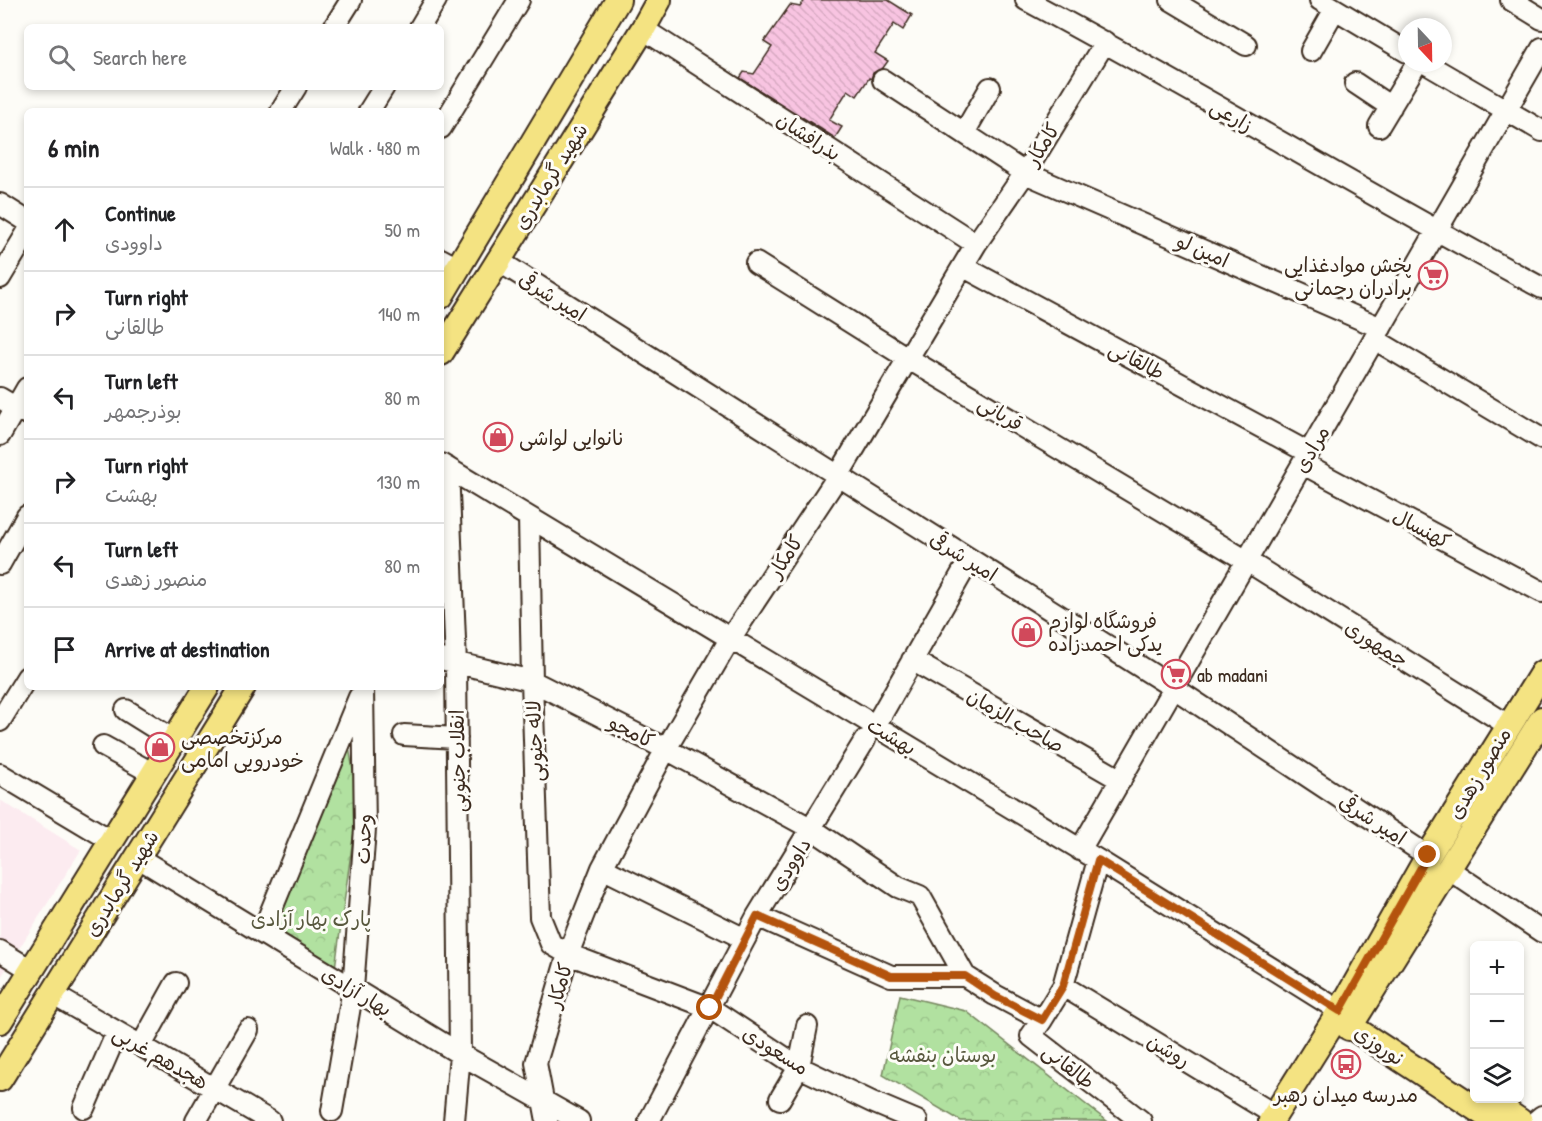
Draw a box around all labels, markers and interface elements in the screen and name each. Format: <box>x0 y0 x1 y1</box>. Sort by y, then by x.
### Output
north arrow <box>1398 18 1452 72</box>
search box <box>24 24 444 90</box>
icon: search <box>45 41 78 74</box>
text: Search here <box>93 42 187 72</box>
street label: زارعی <box>1206 92 1258 138</box>
street label: بذرافشان <box>772 105 846 167</box>
street label: کامکار <box>1017 117 1066 172</box>
street label: شهید گرمابدری <box>507 118 593 234</box>
text: 6 min <box>48 130 100 165</box>
text: Walk · 480 m <box>330 134 420 161</box>
text: Continue <box>105 198 176 228</box>
icon: ahead <box>48 213 81 246</box>
text: 50 m <box>384 216 420 243</box>
street label: امین لو <box>1171 226 1234 274</box>
text: داوودی <box>105 229 163 256</box>
place label: پخش موادغذایی برادران رحمانی <box>1284 251 1412 301</box>
supermarket icon: پخش موادغذایی برادران رحمانی <box>1417 259 1449 291</box>
street label: امیر شرقی <box>514 265 592 327</box>
text: Turn right <box>105 282 188 312</box>
icon: right <box>48 297 81 330</box>
text: 140 m <box>378 300 420 327</box>
text: طالقانی <box>105 313 164 340</box>
street label: طالقانی <box>1104 334 1170 386</box>
text: Turn left <box>105 366 178 396</box>
icon: left <box>48 381 81 414</box>
text: 80 m <box>384 384 420 411</box>
street label: قربانی <box>973 389 1029 437</box>
text: بوذرجمهر <box>105 397 182 424</box>
street label: مرادی <box>1287 420 1335 478</box>
shop icon: نانوایی لواشی <box>482 421 514 453</box>
place label: نانوایی لواشی <box>519 424 624 452</box>
text: Turn right <box>105 450 188 480</box>
icon: right <box>48 465 81 498</box>
text: 130 m <box>377 468 420 495</box>
text: بهشت <box>105 481 158 508</box>
street label: کهنسال <box>1388 502 1456 554</box>
street label: امیر شرقی <box>925 525 1003 587</box>
street label: کامکار <box>760 529 809 584</box>
text: Turn left <box>105 534 178 564</box>
icon: left <box>48 549 81 582</box>
text: 80 m <box>384 552 420 579</box>
text: منصور زهدی <box>105 565 207 592</box>
place label: فروشگاه لوازم یدکی احمدزاده <box>1048 607 1163 657</box>
street label: جمهوری <box>1340 613 1414 674</box>
shop icon: فروشگاه لوازم یدکی احمدزاده <box>1011 616 1043 648</box>
icon: arrive <box>48 633 81 666</box>
text: Arrive at destination <box>105 634 270 664</box>
supermarket icon: ab madani <box>1160 658 1192 690</box>
place label: ab madani <box>1197 661 1268 688</box>
street label: صاحب الزمان <box>963 681 1069 759</box>
street label: لاله جنوبی <box>519 700 550 782</box>
street label: کامجو <box>603 707 659 754</box>
street label: انقلاب جنوبی <box>443 709 472 813</box>
street label: بهشت <box>862 711 922 761</box>
street label: منصور زهدی <box>1441 722 1517 824</box>
place label: مرکزتخصصی خودرویی امامی <box>181 723 304 773</box>
shop icon: مرکزتخصصی خودرویی امامی <box>144 731 176 763</box>
street label: امیر شرقی <box>1334 787 1412 851</box>
street label: وحدت <box>349 813 377 865</box>
street label: شهید گرمابدری <box>78 825 164 941</box>
street label: داوودی <box>763 832 817 896</box>
route end <box>1414 841 1440 867</box>
park label: پارک بهار آزادی <box>251 905 371 932</box>
map controls <box>1470 941 1524 1103</box>
button: + <box>1470 941 1524 995</box>
street label: کامکار <box>539 959 578 1013</box>
street label: بهار آزادی <box>317 960 397 1022</box>
route start <box>696 994 722 1020</box>
button: − <box>1470 995 1524 1049</box>
street label: نوروزی <box>1349 1018 1411 1072</box>
street label: هجدهم غربی <box>107 1019 214 1098</box>
street label: مسعودی <box>737 1019 814 1082</box>
street label: روشن <box>1142 1027 1196 1073</box>
street label: طالقانی <box>1037 1037 1101 1095</box>
park label: بوستان بنفشه <box>890 1041 996 1068</box>
bus stop icon: مدرسه میدان رهبر <box>1330 1048 1362 1080</box>
button: layers <box>1470 1049 1524 1103</box>
place label: مدرسه میدان رهبر <box>1272 1081 1418 1108</box>

